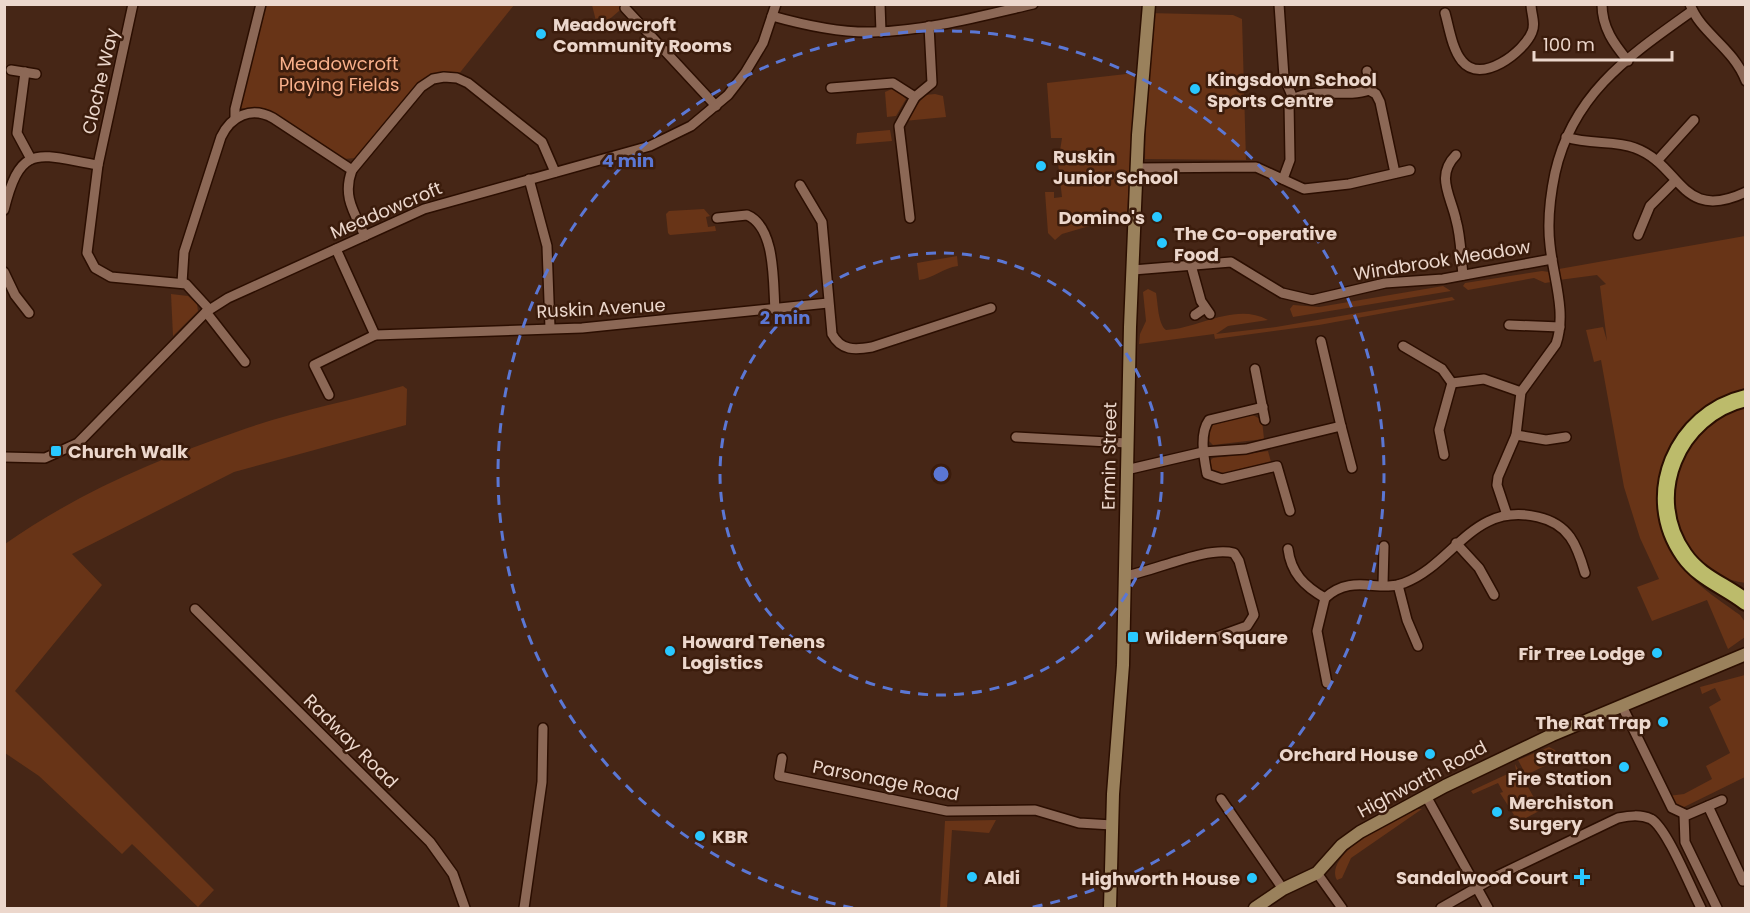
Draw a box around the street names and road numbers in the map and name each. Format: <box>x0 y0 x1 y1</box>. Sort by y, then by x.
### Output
street label: Cloche Way <box>76 26 124 136</box>
street label: Meadowcroft <box>326 175 446 245</box>
street label: Windbrook Meadow <box>1352 234 1533 286</box>
street label: Ruskin Avenue <box>536 292 666 324</box>
street label: Ermin Street <box>1096 402 1122 510</box>
street label: Radway Road <box>298 688 404 794</box>
street label: Highworth Road <box>1353 734 1491 824</box>
street label: Parsonage Road <box>811 754 961 806</box>

